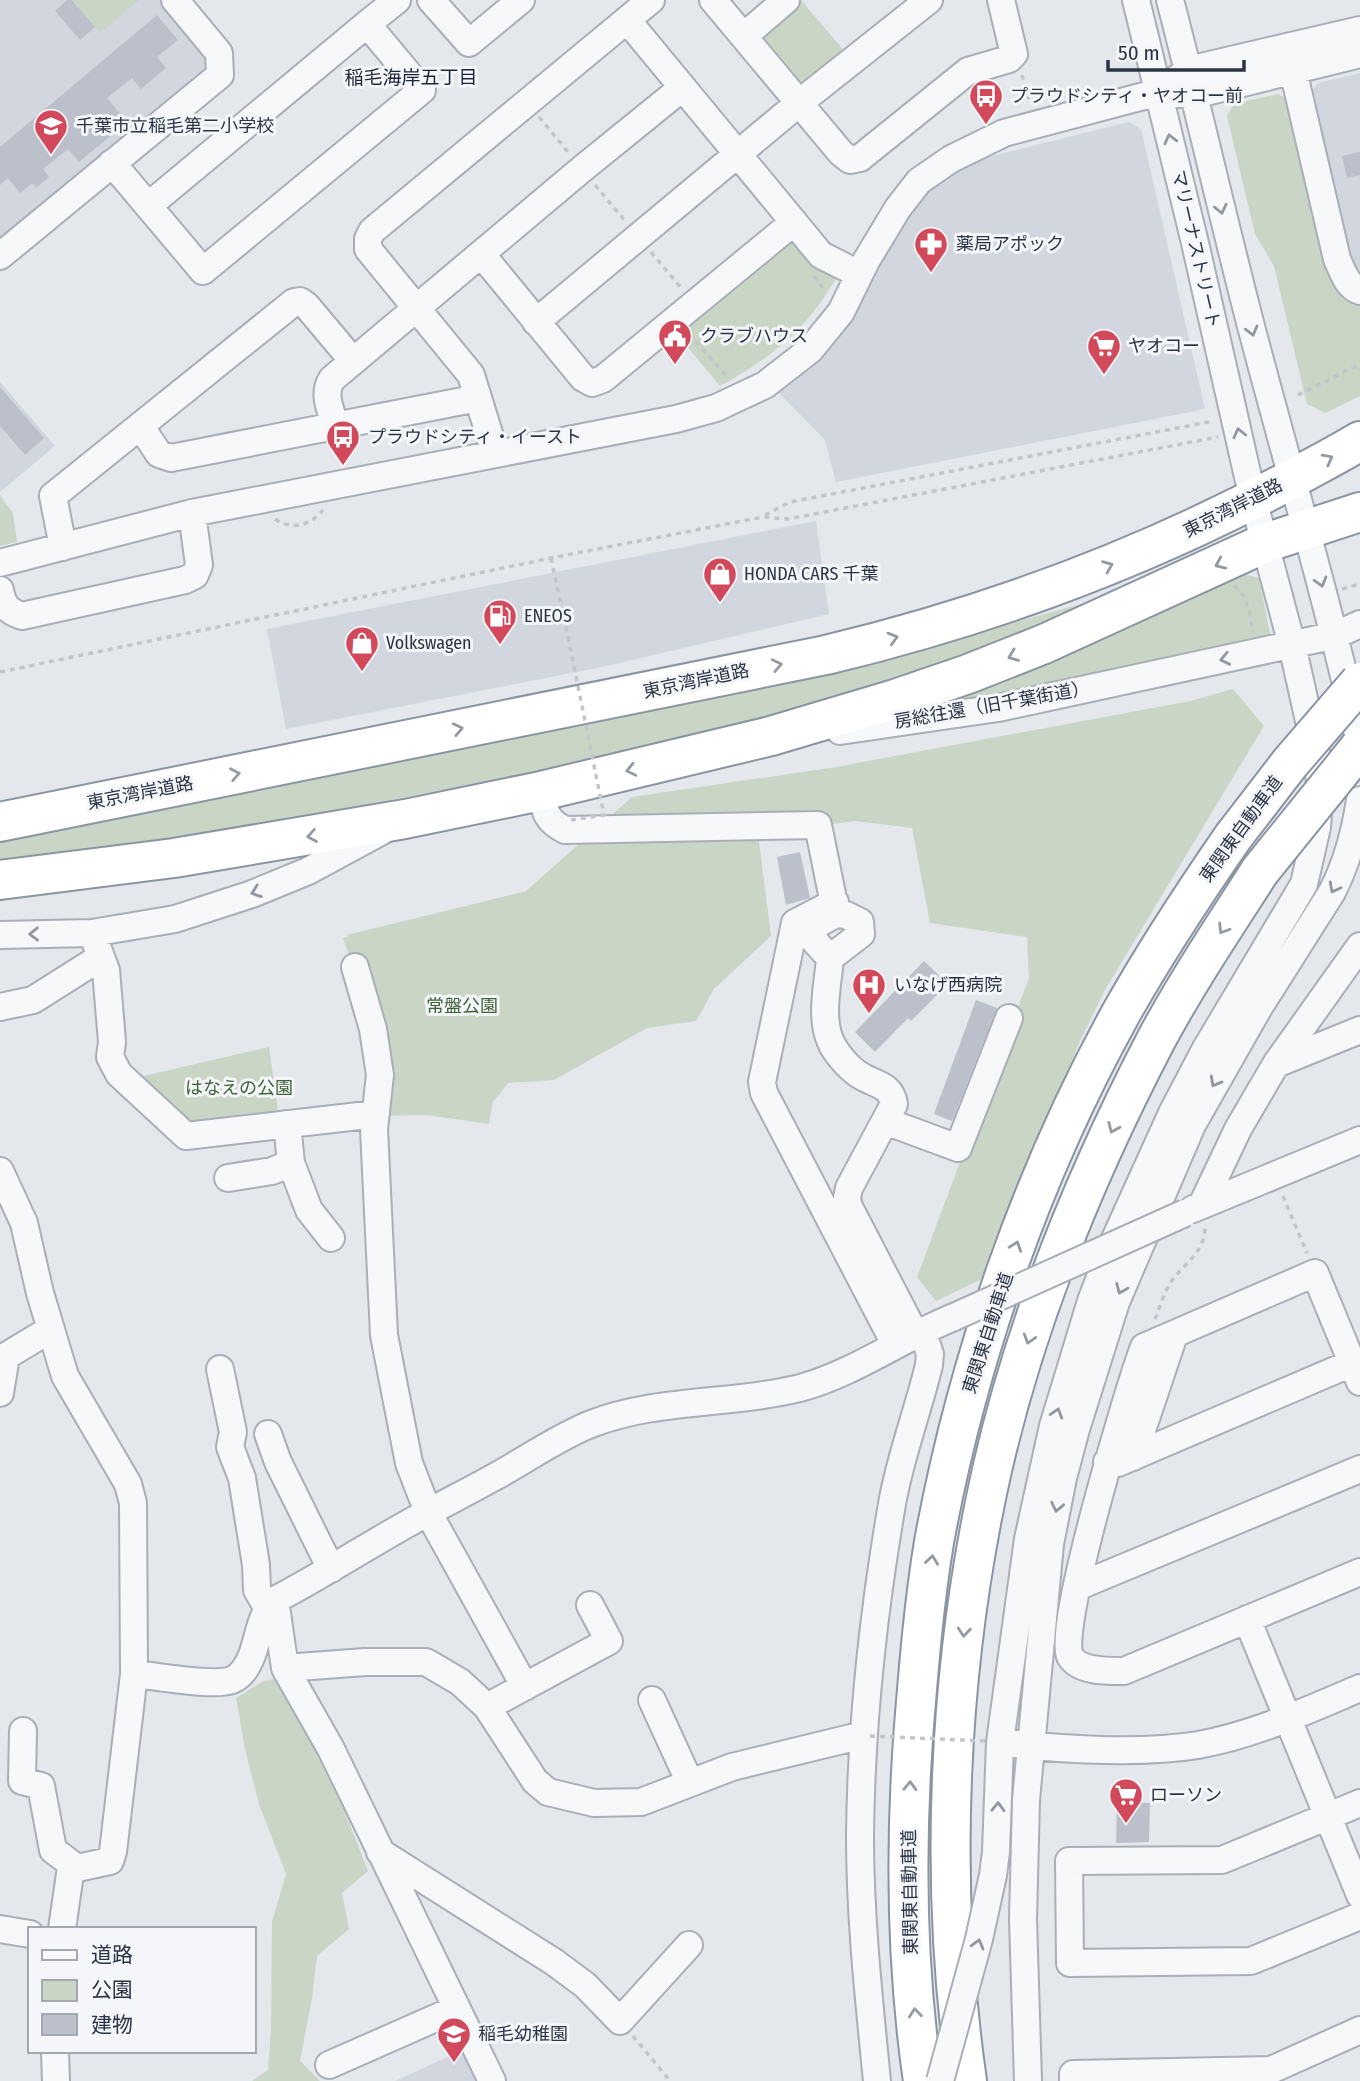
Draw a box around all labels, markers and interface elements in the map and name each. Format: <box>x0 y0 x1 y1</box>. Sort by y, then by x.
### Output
scale bar <box>1108 28 1244 72</box>
text: 50 m <box>1118 40 1160 66</box>
district label: 稲毛海岸五丁目 <box>344 66 478 89</box>
bus stop icon: プラウドシティ・ヤオコー前 <box>967 77 1005 126</box>
place label: プラウドシティ・ヤオコー前 <box>1010 85 1243 107</box>
school or university icon: 千葉市立稲毛第二小学校 <box>32 107 70 156</box>
place label: 千葉市立稲毛第二小学校 <box>76 115 274 137</box>
one-way arrow <box>1164 134 1178 146</box>
street label: マリーナストリート <box>1167 168 1225 330</box>
one-way arrow <box>1213 203 1227 215</box>
pharmacy icon: 薬局アポック <box>912 225 950 274</box>
place label: 薬局アポック <box>956 233 1064 255</box>
public building icon: クラブハウス <box>656 317 694 366</box>
place label: クラブハウス <box>700 325 808 347</box>
one-way arrow <box>1244 325 1259 337</box>
supermarket icon: ヤオコー <box>1085 327 1123 376</box>
place label: ヤオコー <box>1128 335 1200 357</box>
bus stop icon: プラウドシティ・イースト <box>324 418 362 467</box>
place label: プラウドシティ・イースト <box>368 426 582 448</box>
one-way arrow <box>1232 427 1247 439</box>
one-way arrow <box>1321 454 1333 467</box>
street label: 東京湾岸道路 <box>1180 474 1286 542</box>
shop icon: HONDA CARS 千葉 <box>701 555 739 604</box>
one-way arrow <box>1215 556 1228 570</box>
one-way arrow <box>1102 561 1114 575</box>
place label: HONDA CARS 千葉 <box>744 563 879 585</box>
one-way arrow <box>1313 576 1327 588</box>
fuel station icon: ENEOS <box>481 597 519 646</box>
place label: ENEOS <box>524 605 572 627</box>
shop icon: Volkswagen <box>343 624 381 673</box>
place label: Volkswagen <box>386 632 472 654</box>
one-way arrow <box>886 632 898 647</box>
one-way arrow <box>1007 648 1019 662</box>
one-way arrow <box>1219 651 1231 665</box>
one-way arrow <box>771 658 783 673</box>
street label: 東京湾岸道路 <box>641 659 751 703</box>
street label: 房総往還（旧千葉街道） <box>893 677 1091 733</box>
one-way arrow <box>452 722 464 737</box>
one-way arrow <box>625 761 637 776</box>
one-way arrow <box>229 767 241 782</box>
street label: 東京湾岸道路 <box>85 772 195 814</box>
street label: 東関東自動車道 <box>1195 772 1287 886</box>
one-way arrow <box>306 828 318 843</box>
one-way arrow <box>1329 881 1342 894</box>
one-way arrow <box>250 883 262 897</box>
one-way arrow <box>1218 921 1231 934</box>
one-way arrow <box>28 927 39 942</box>
hospital icon: いなげ西病院 <box>850 966 888 1015</box>
place label: いなげ西病院 <box>894 974 1002 996</box>
park label: 常盤公園 <box>426 995 498 1017</box>
one-way arrow <box>1210 1075 1223 1087</box>
park label: はなえの公園 <box>185 1077 293 1099</box>
one-way arrow <box>1107 1121 1121 1133</box>
one-way arrow <box>1008 1240 1022 1252</box>
street label: 東関東自動車道 <box>958 1270 1018 1396</box>
one-way arrow <box>1116 1283 1130 1295</box>
one-way arrow <box>1023 1332 1037 1345</box>
one-way arrow <box>1048 1407 1063 1419</box>
one-way arrow <box>1051 1501 1066 1513</box>
one-way arrow <box>924 1554 939 1565</box>
one-way arrow <box>957 1627 972 1638</box>
supermarket icon: ローソン <box>1107 1776 1145 1825</box>
one-way arrow <box>902 1780 917 1791</box>
place label: ローソン <box>1150 1784 1222 1806</box>
one-way arrow <box>990 1801 1005 1812</box>
street label: 東関東自動車道 <box>898 1829 922 1955</box>
legend <box>28 1927 256 2053</box>
one-way arrow <box>970 1939 984 1951</box>
text: 道路 <box>91 1942 133 1968</box>
text: 公園 <box>91 1977 133 2003</box>
one-way arrow <box>908 2007 923 2019</box>
text: 建物 <box>91 2012 133 2038</box>
school or university icon: 稲毛幼稚園 <box>435 2015 473 2064</box>
place label: 稲毛幼稚園 <box>478 2023 568 2045</box>

